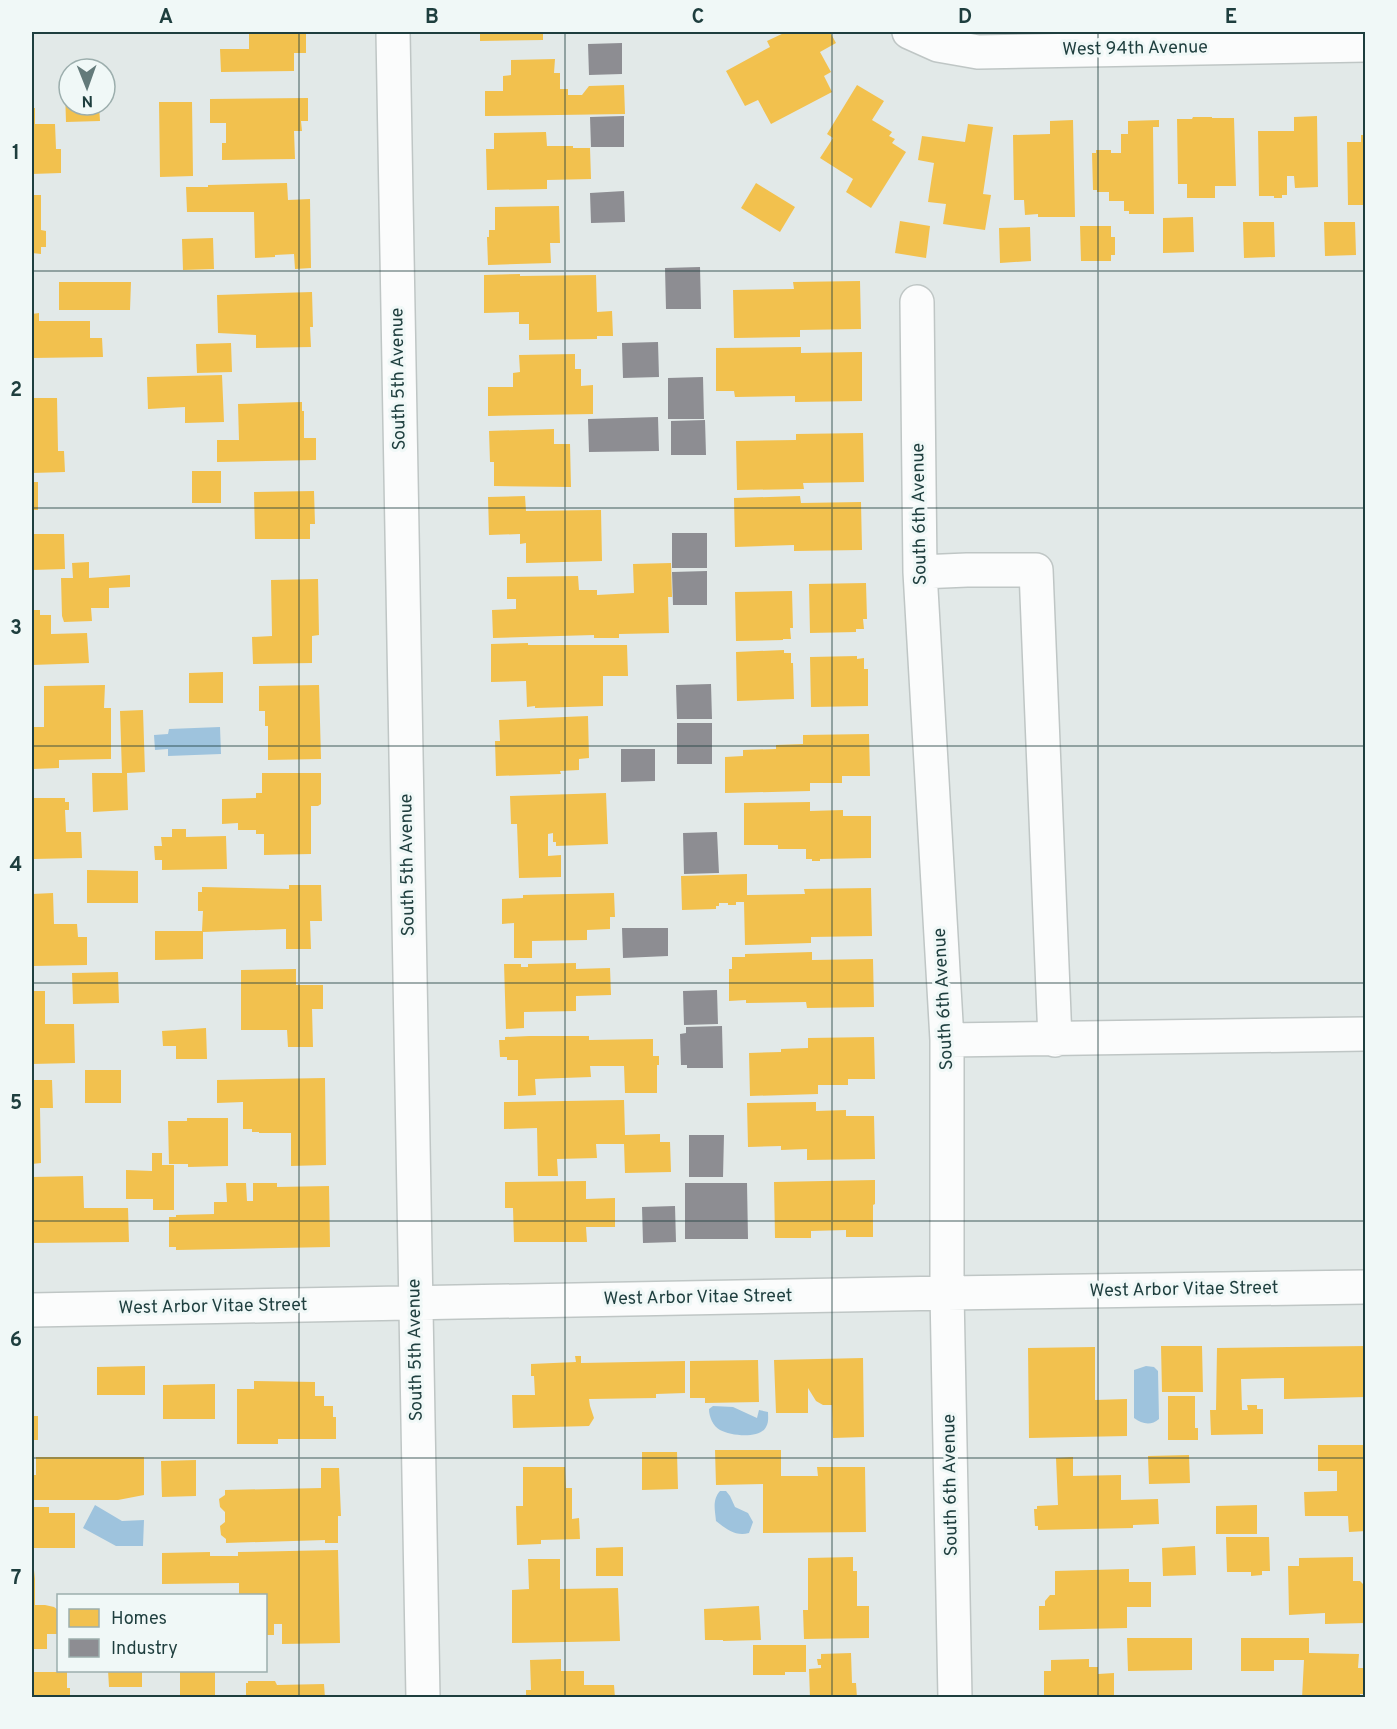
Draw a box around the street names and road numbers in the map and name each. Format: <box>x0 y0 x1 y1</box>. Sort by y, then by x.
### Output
street label: West 94th Avenue <box>1062 36 1208 62</box>
street label: South 5th Avenue <box>386 307 412 451</box>
street label: South 6th Avenue <box>907 443 933 585</box>
street label: South 5th Avenue <box>395 793 421 937</box>
street label: South 6th Avenue <box>929 927 959 1071</box>
street label: West Arbor Vitae Street <box>1089 1277 1279 1303</box>
street label: South 5th Avenue <box>403 1278 429 1422</box>
street label: West Arbor Vitae Street <box>603 1285 793 1311</box>
street label: West Arbor Vitae Street <box>118 1294 308 1320</box>
street label: South 6th Avenue <box>938 1414 964 1556</box>

